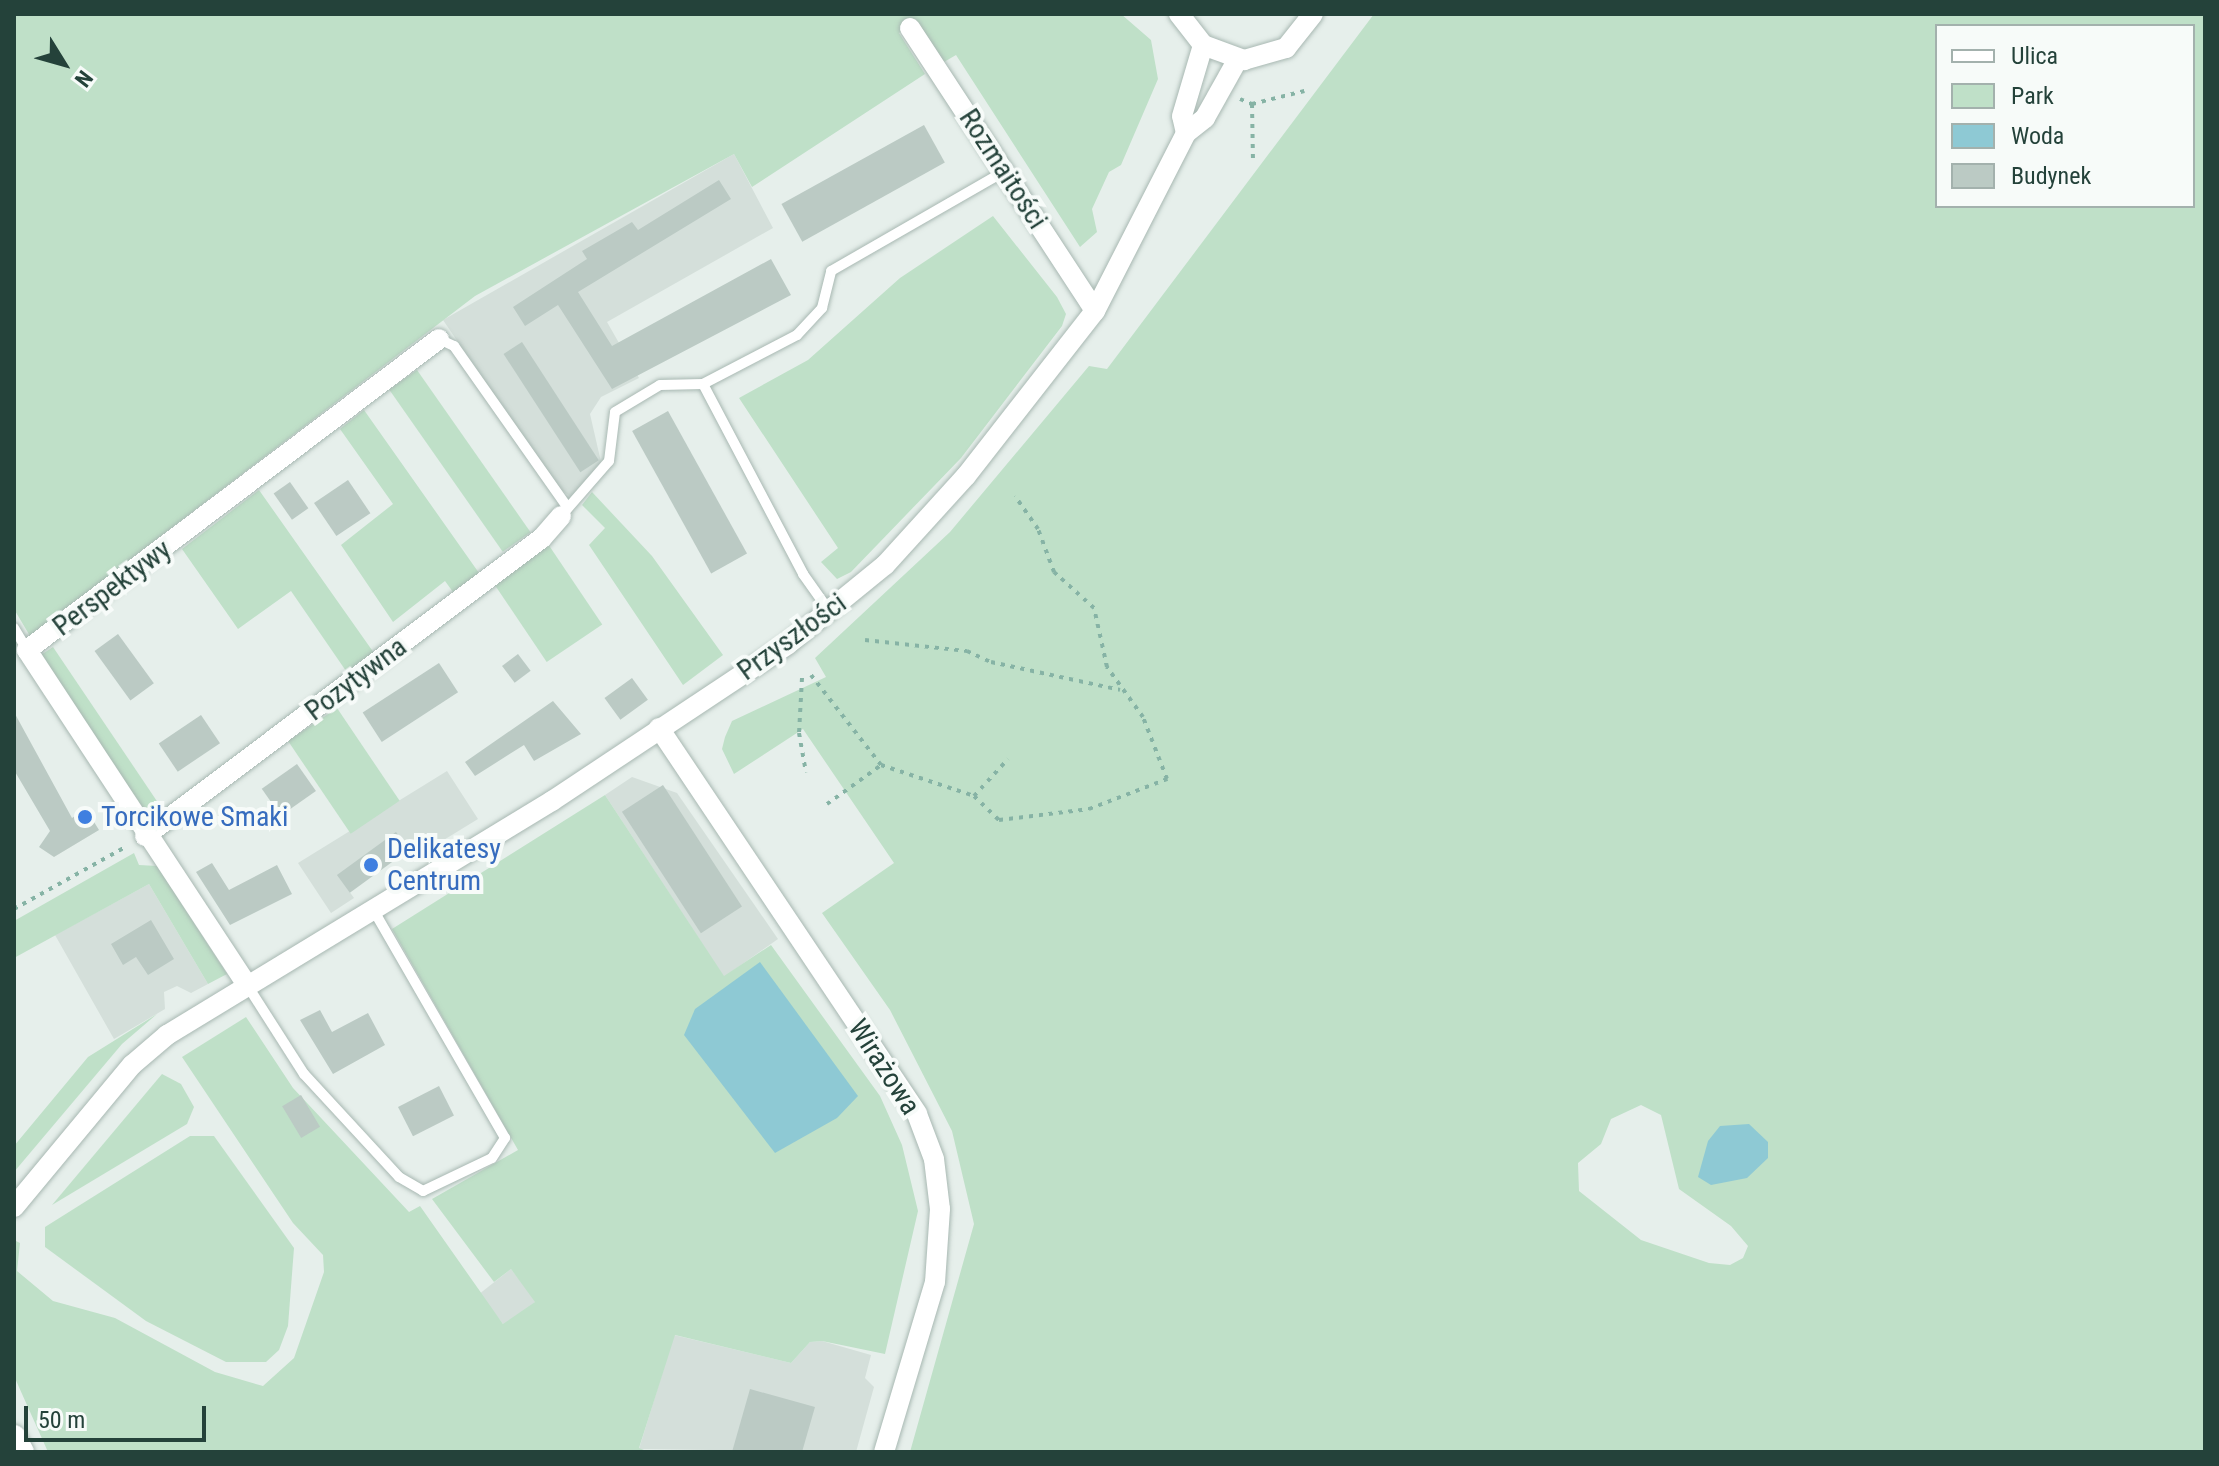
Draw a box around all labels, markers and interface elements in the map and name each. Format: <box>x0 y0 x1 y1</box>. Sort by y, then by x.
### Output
north arrow <box>24 24 104 104</box>
legend <box>1935 24 2195 208</box>
text: Ulica <box>2011 42 2058 70</box>
text: N <box>70 66 98 92</box>
text: Park <box>2011 82 2054 110</box>
street label: Rozmaitości <box>952 103 1054 235</box>
text: Woda <box>2011 122 2064 150</box>
text: Budynek <box>2011 162 2091 190</box>
street label: Perspektywy <box>46 533 178 643</box>
street label: Przyszłości <box>731 586 853 688</box>
street label: Pozytywna <box>299 630 413 728</box>
place label: Torcikowe Smaki <box>101 800 288 834</box>
marker: Torcikowe Smaki <box>76 808 94 826</box>
place label: Delikatesy Centrum <box>387 832 501 898</box>
marker: Delikatesy Centrum <box>362 856 380 874</box>
street label: Wirażowa <box>841 1013 927 1121</box>
scale bar <box>28 1390 210 1440</box>
text: 50 m <box>38 1406 85 1434</box>

